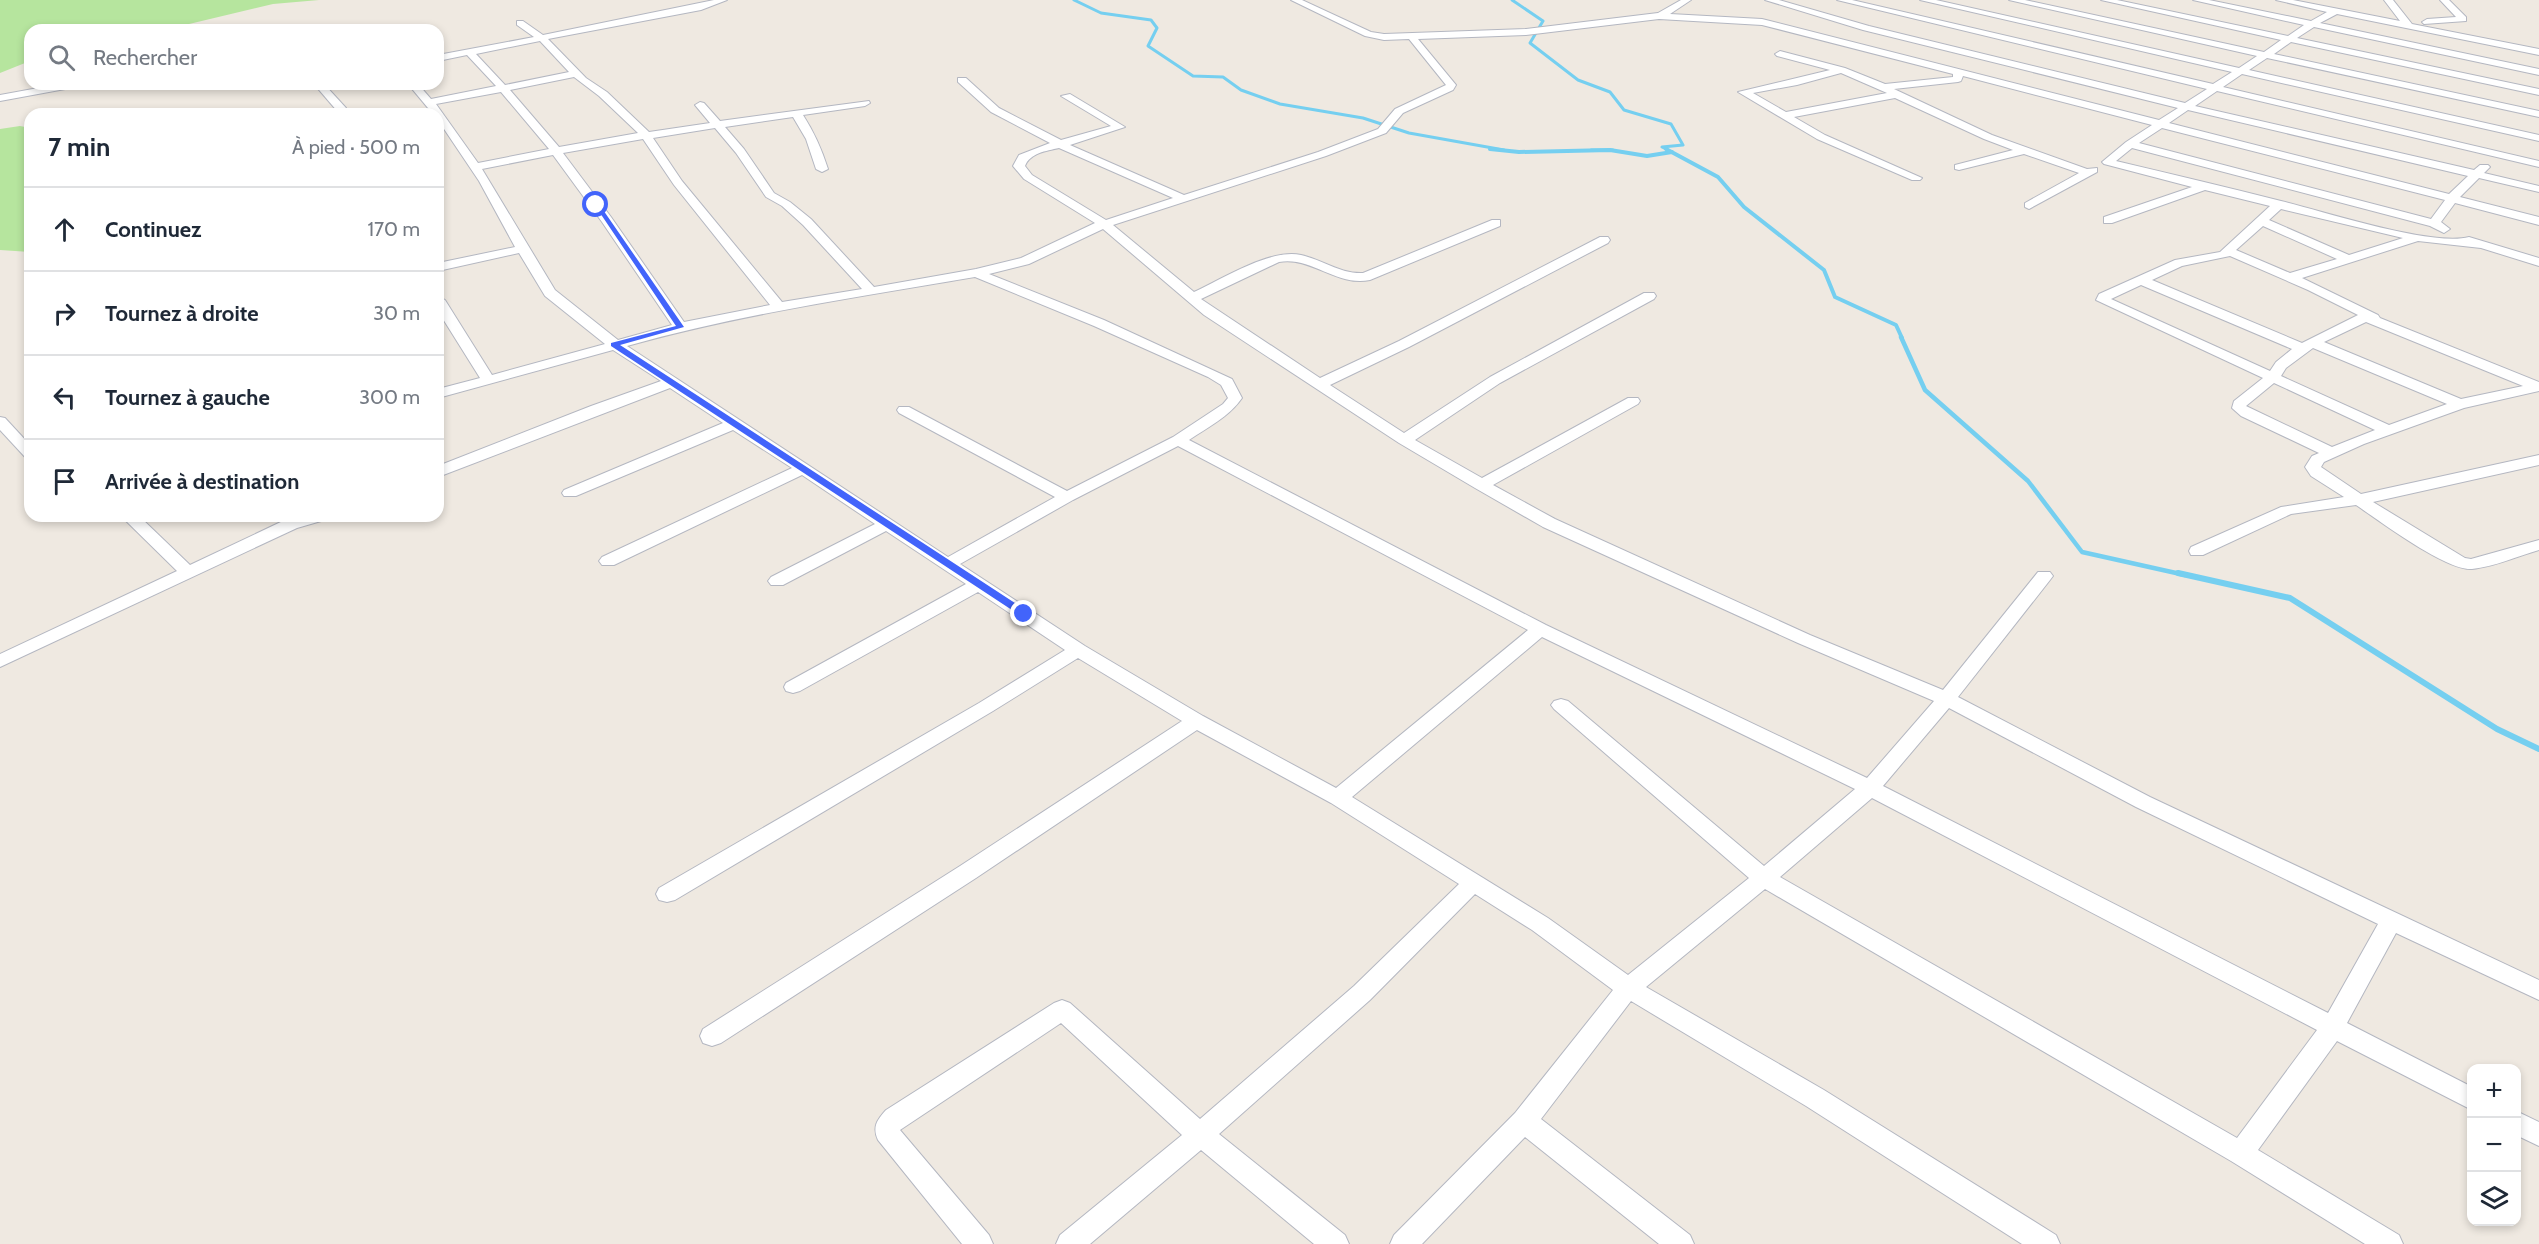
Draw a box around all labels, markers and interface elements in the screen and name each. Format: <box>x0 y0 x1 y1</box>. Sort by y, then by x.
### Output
search box <box>24 24 444 90</box>
icon: search <box>45 41 78 74</box>
text: Rechercher <box>93 44 197 71</box>
text: 7 min <box>48 131 110 163</box>
text: À pied · 500 m <box>292 135 420 159</box>
route start <box>582 191 608 217</box>
icon: ahead <box>48 213 81 246</box>
text: Continuez <box>105 216 202 243</box>
text: 170 m <box>368 217 420 241</box>
icon: right <box>48 297 81 330</box>
text: Tournez à droite <box>105 300 259 327</box>
text: 30 m <box>373 301 420 325</box>
icon: left <box>48 381 81 414</box>
text: Tournez à gauche <box>105 384 270 411</box>
text: 300 m <box>359 385 420 409</box>
icon: arrive <box>48 465 81 498</box>
text: Arrivée à destination <box>105 468 299 495</box>
route end <box>1010 600 1036 626</box>
map controls <box>2467 1064 2521 1226</box>
button: + <box>2467 1064 2521 1118</box>
button: − <box>2467 1118 2521 1172</box>
button: layers <box>2467 1172 2521 1226</box>

